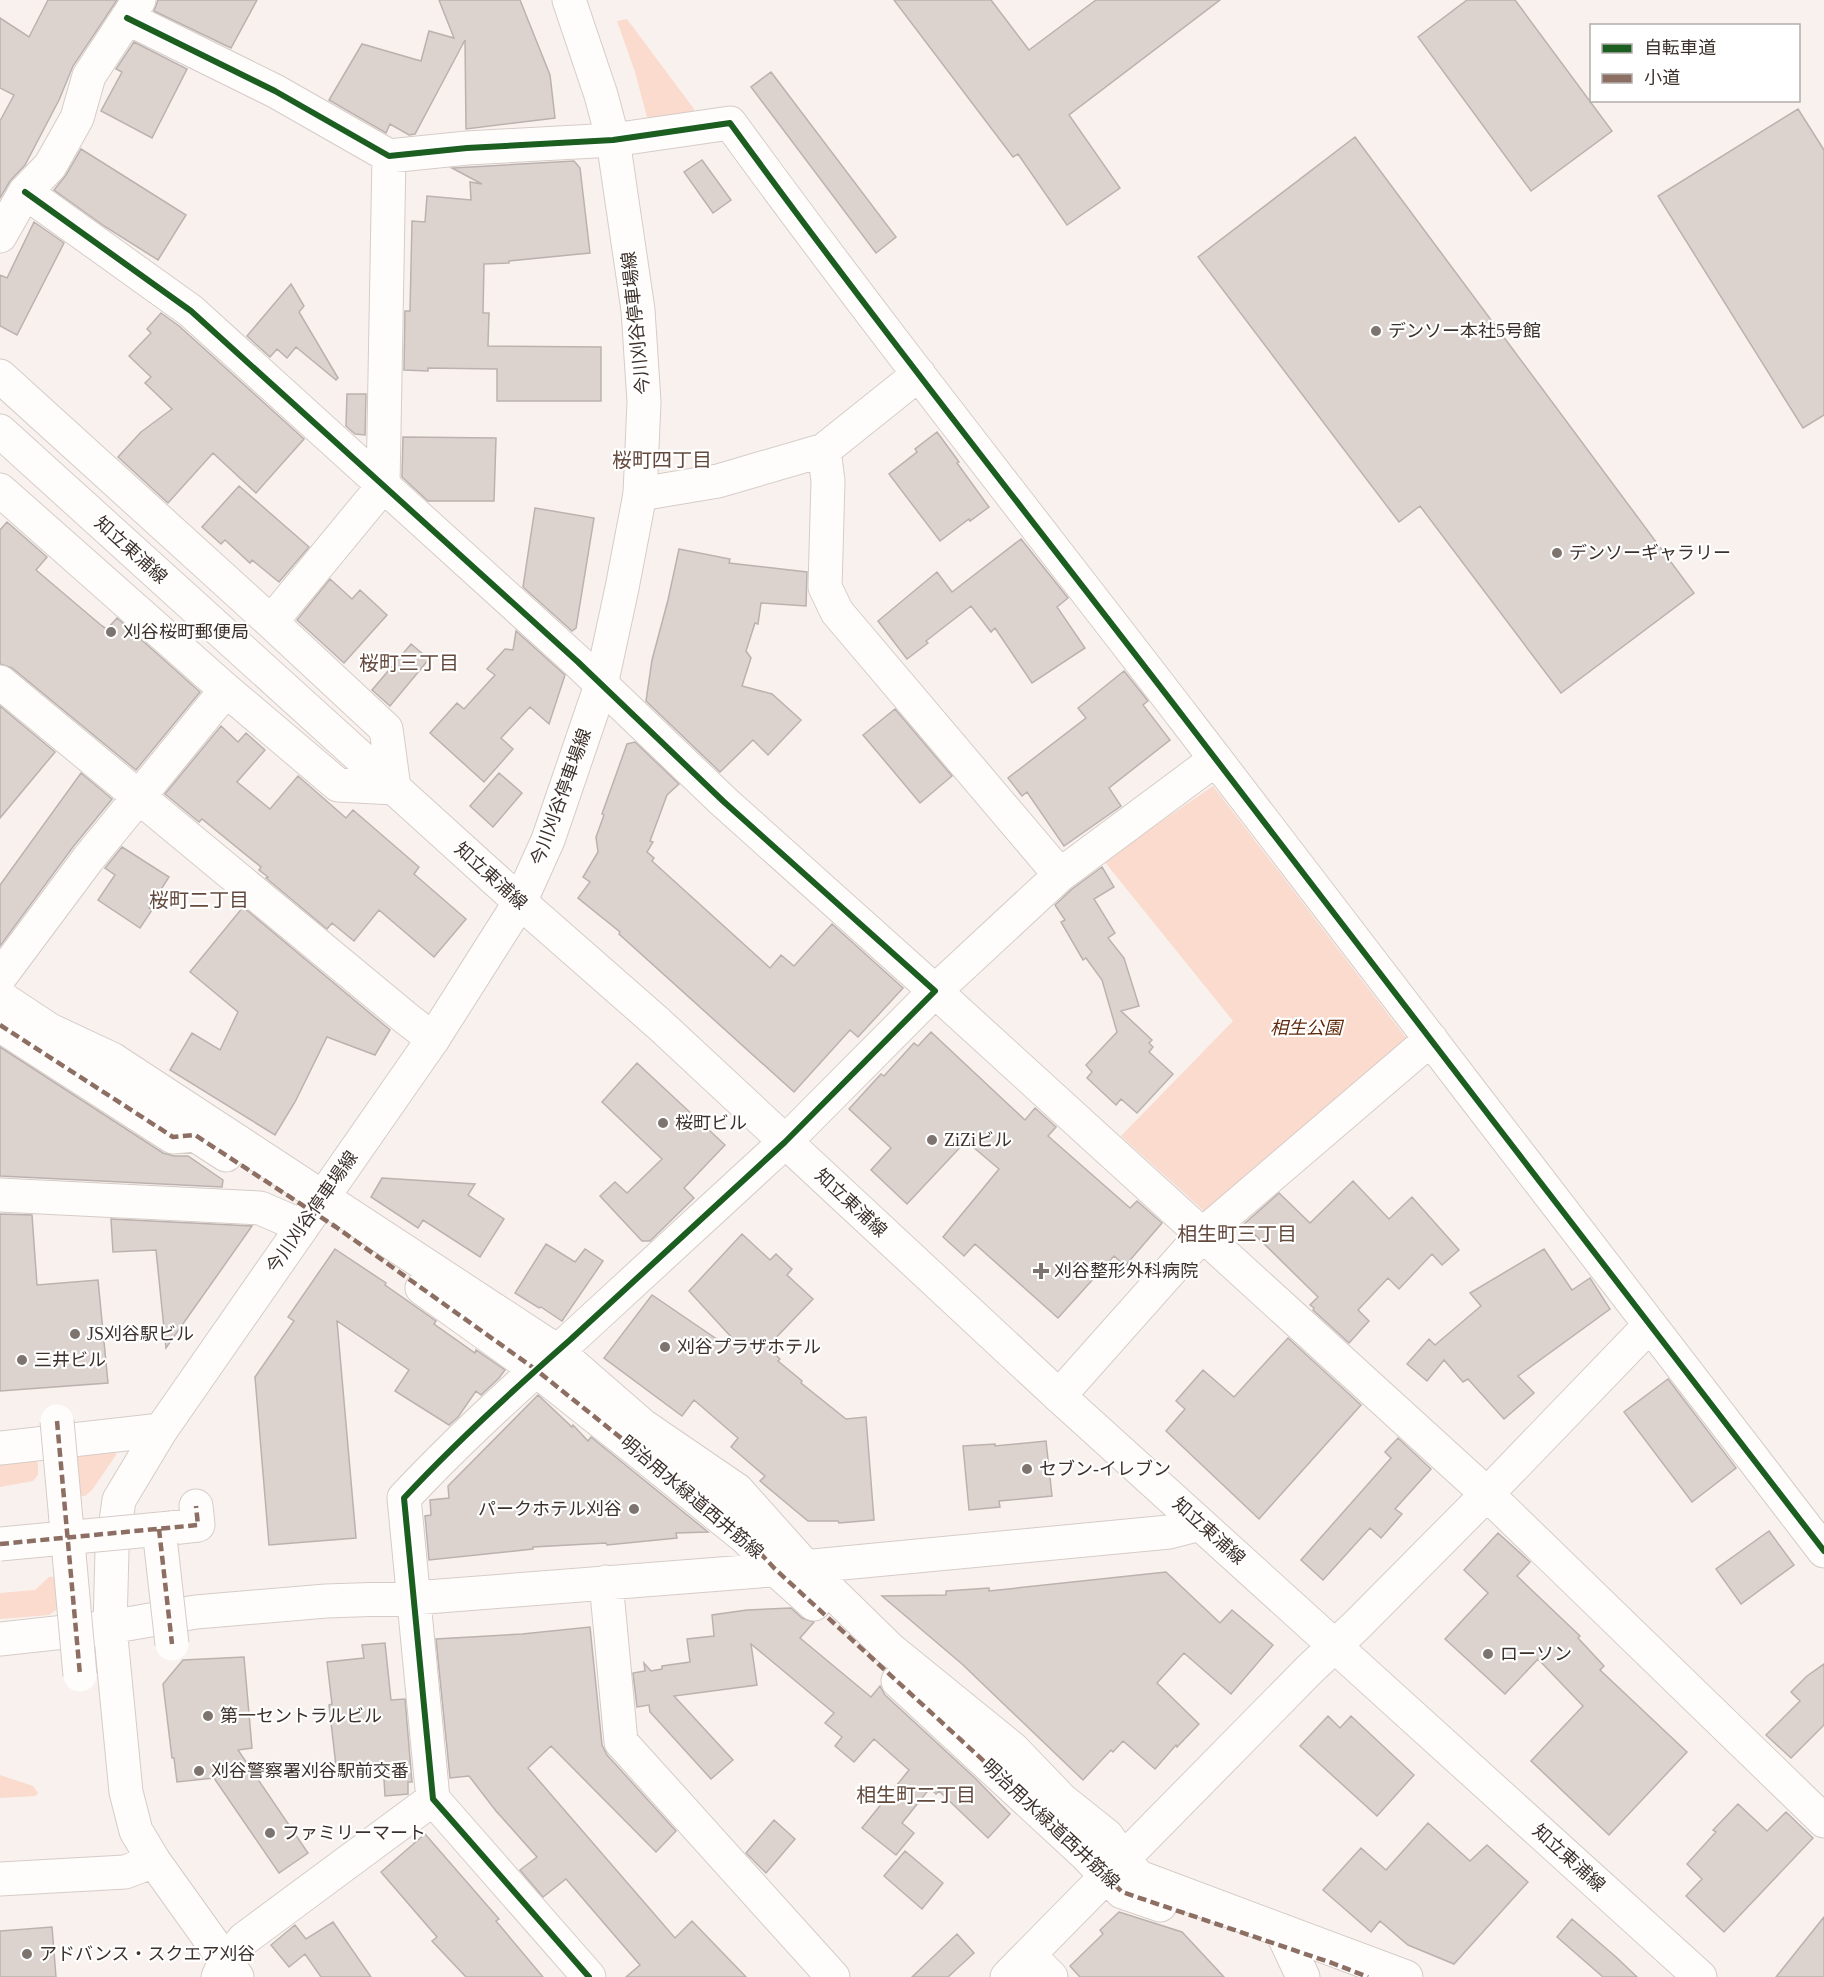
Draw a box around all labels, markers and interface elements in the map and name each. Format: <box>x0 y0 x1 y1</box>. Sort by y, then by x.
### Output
legend <box>1590 24 1800 102</box>
text: 自転車道 <box>1644 38 1716 58</box>
text: 小道 <box>1644 68 1680 88</box>
street label: 今川刈谷停車場線 <box>619 250 653 396</box>
place label: デンソー本社5号館 <box>1388 321 1541 341</box>
marker: デンソー本社5号館 <box>1369 324 1383 338</box>
district label: 桜町四丁目 <box>612 449 712 471</box>
street label: 知立東浦線 <box>91 512 171 588</box>
place label: デンソーギャラリー <box>1569 543 1731 563</box>
marker: デンソーギャラリー <box>1550 546 1564 560</box>
place label: 刈谷桜町郵便局 <box>123 622 249 642</box>
marker: 刈谷桜町郵便局 <box>104 625 118 639</box>
district label: 桜町三丁目 <box>359 652 459 674</box>
street label: 今川刈谷停車場線 <box>527 726 595 868</box>
street label: 知立東浦線 <box>451 838 531 914</box>
district label: 桜町二丁目 <box>149 889 249 911</box>
park label: 相生公園 <box>1270 1018 1345 1038</box>
place label: 桜町ビル <box>675 1113 747 1133</box>
marker: 桜町ビル <box>656 1116 670 1130</box>
place label: ZiZiビル <box>944 1130 1012 1150</box>
marker: ZiZiビル <box>925 1133 939 1147</box>
street label: 今川刈谷停車場線 <box>263 1147 361 1277</box>
street label: 知立東浦線 <box>811 1165 891 1241</box>
district label: 相生町三丁目 <box>1177 1223 1297 1245</box>
place label: 刈谷整形外科病院 <box>1054 1261 1198 1281</box>
marker: 刈谷整形外科病院 <box>1032 1262 1050 1280</box>
place label: JS刈谷駅ビル <box>87 1324 194 1344</box>
marker: JS刈谷駅ビル <box>68 1327 82 1341</box>
place label: 刈谷プラザホテル <box>677 1337 821 1357</box>
marker: 刈谷プラザホテル <box>658 1340 672 1354</box>
place label: 三井ビル <box>34 1350 106 1370</box>
marker: 三井ビル <box>15 1353 29 1367</box>
street label: 明治用水緑道西井筋線 <box>617 1431 767 1563</box>
place label: セブン-イレブン <box>1039 1459 1171 1479</box>
marker: セブン-イレブン <box>1020 1462 1034 1476</box>
street label: 知立東浦線 <box>1169 1493 1249 1569</box>
place label: パークホテル刈谷 <box>478 1499 622 1519</box>
marker: パークホテル刈谷 <box>627 1502 641 1516</box>
place label: ローソン <box>1500 1644 1572 1664</box>
marker: ローソン <box>1481 1647 1495 1661</box>
place label: 第一セントラルビル <box>220 1706 382 1726</box>
marker: 第一セントラルビル <box>201 1709 215 1723</box>
street label: 明治用水緑道西井筋線 <box>978 1755 1124 1893</box>
place label: 刈谷警察署刈谷駅前交番 <box>211 1761 409 1781</box>
marker: 刈谷警察署刈谷駅前交番 <box>192 1764 206 1778</box>
district label: 相生町二丁目 <box>856 1784 976 1806</box>
street label: 知立東浦線 <box>1529 1820 1609 1896</box>
place label: ファミリーマート <box>282 1823 426 1843</box>
marker: ファミリーマート <box>263 1826 277 1840</box>
place label: アドバンス・スクエア刈谷 <box>39 1944 256 1964</box>
marker: アドバンス・スクエア刈谷 <box>20 1947 34 1961</box>

